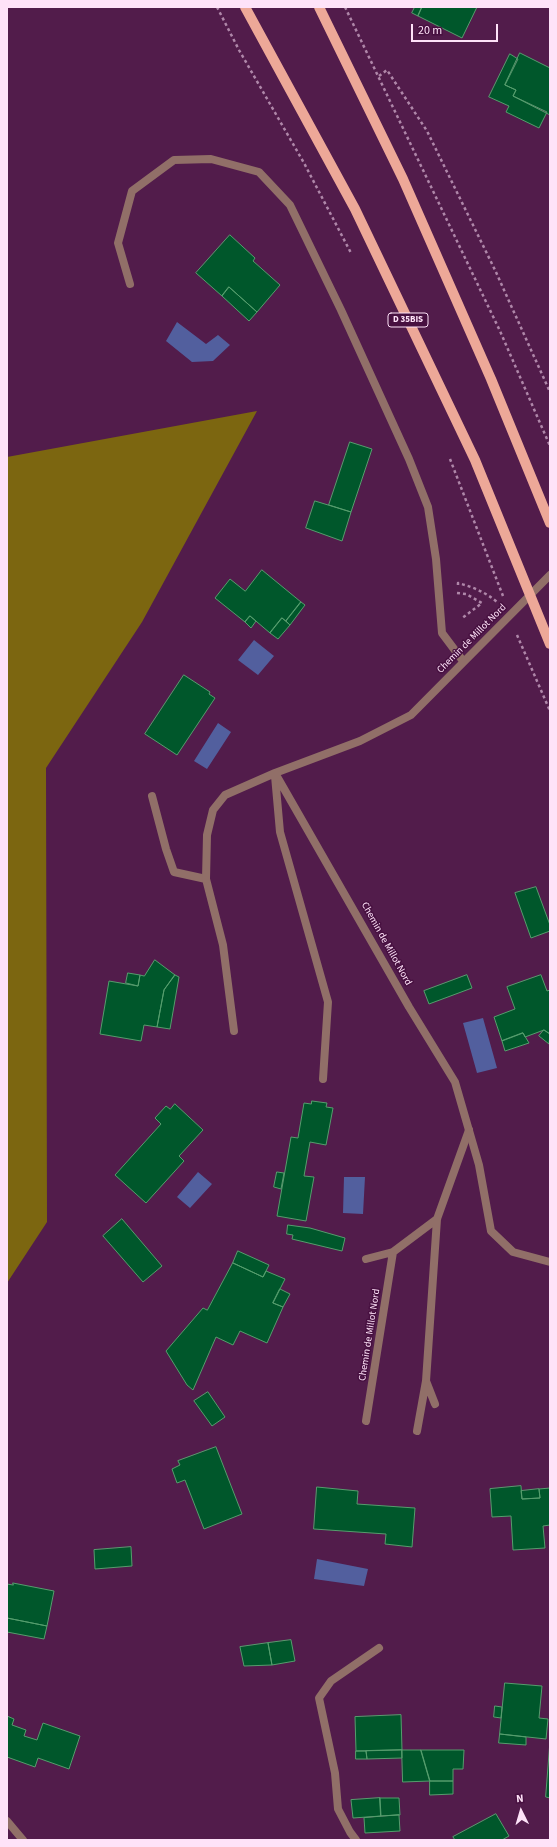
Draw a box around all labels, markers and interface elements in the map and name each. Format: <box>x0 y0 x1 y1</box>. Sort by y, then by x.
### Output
scale bar <box>413 16 500 42</box>
text: 20 m <box>418 22 442 39</box>
road number: D 35BIS <box>388 313 428 327</box>
street label: Chemin de Millot Nord <box>435 602 509 676</box>
street label: Chemin de Millot Nord <box>358 900 414 988</box>
street label: Chemin de Millot Nord <box>357 1288 383 1382</box>
north arrow <box>501 1791 541 1831</box>
text: N <box>516 1791 524 1806</box>

